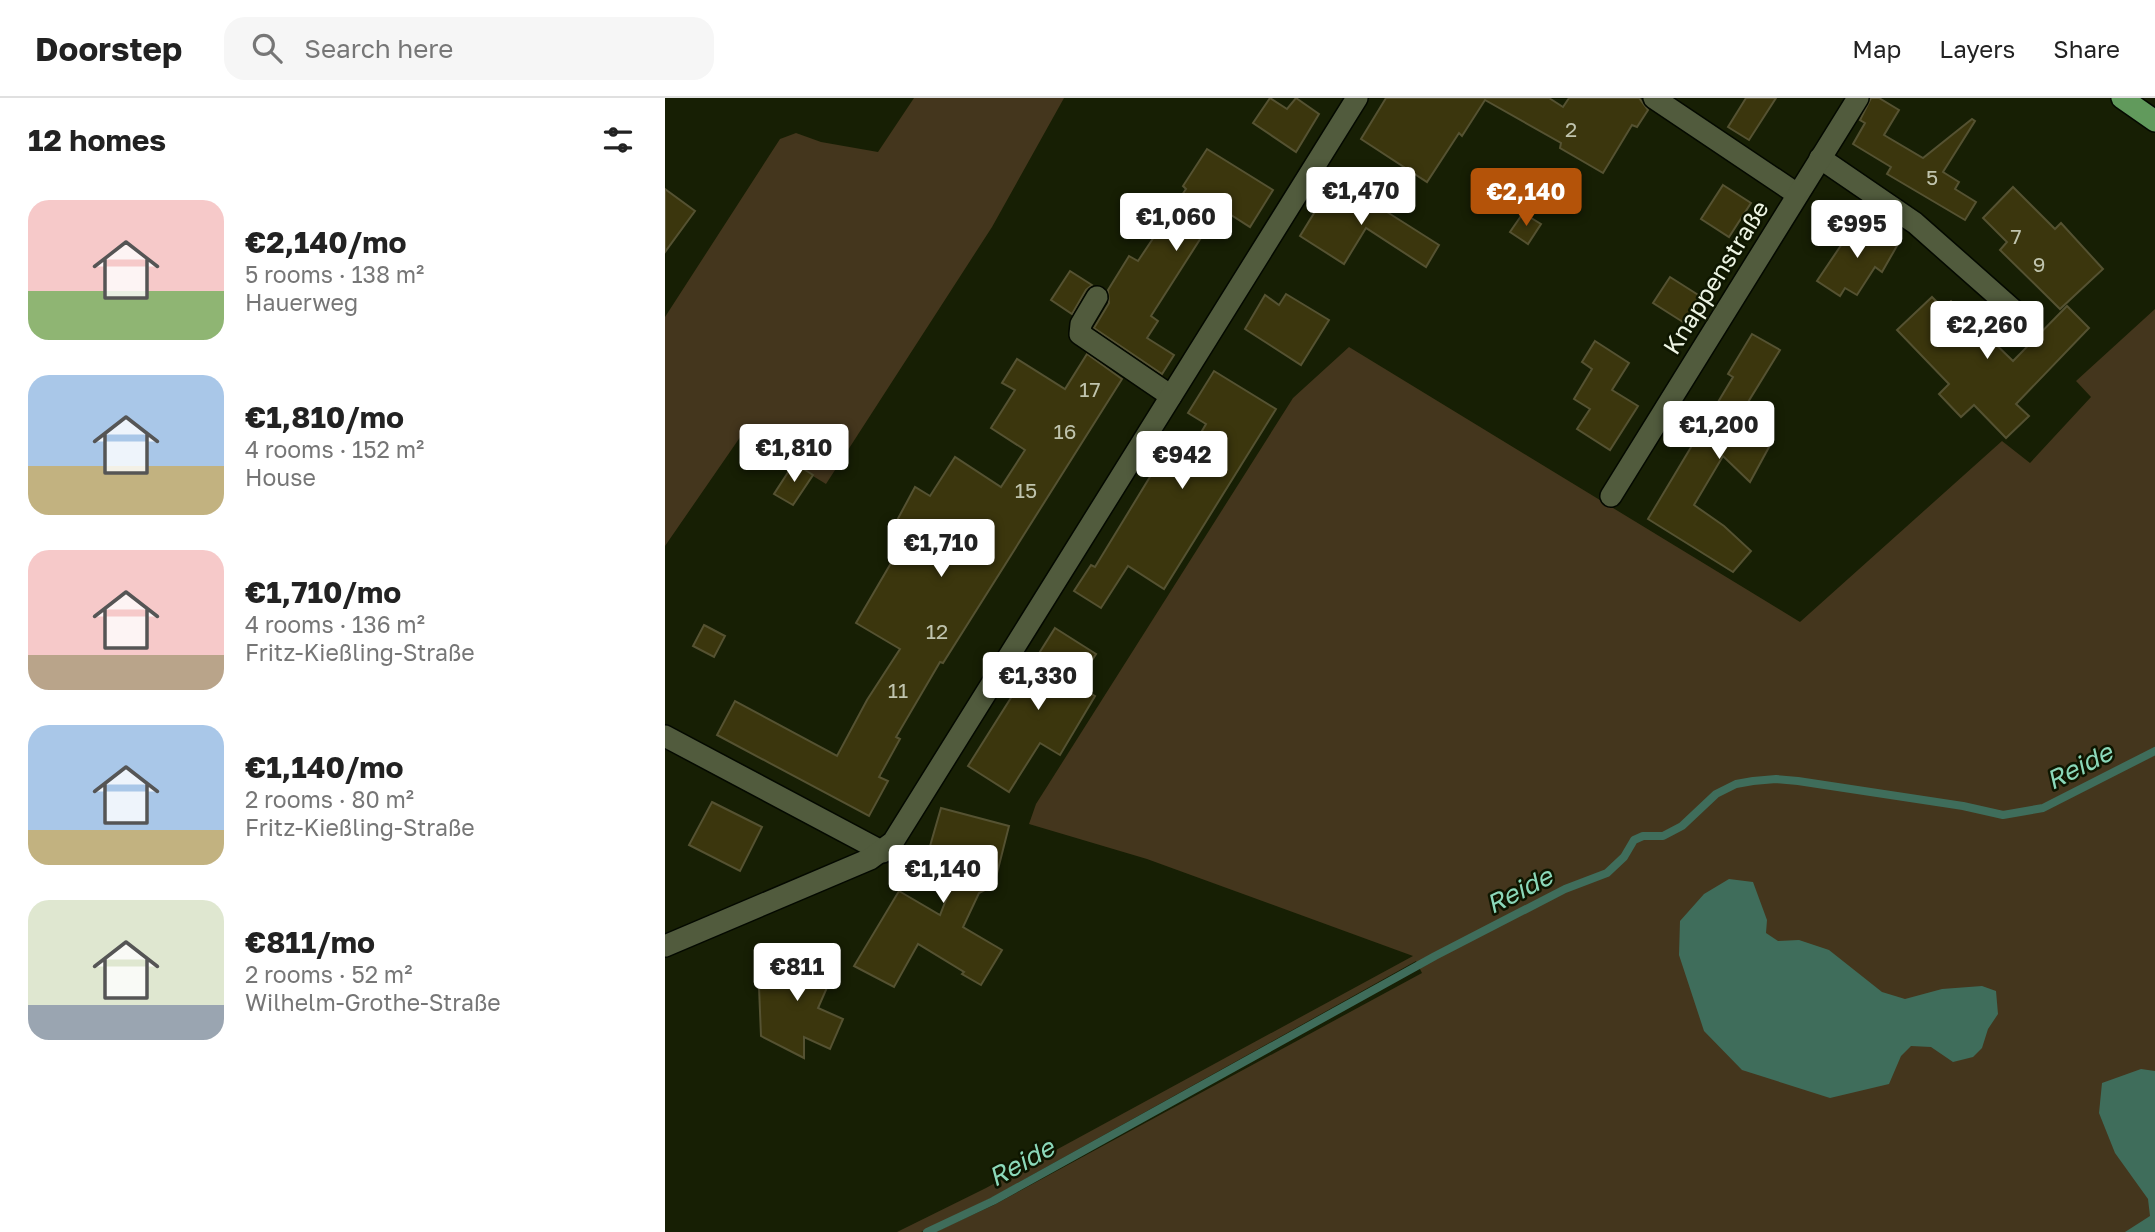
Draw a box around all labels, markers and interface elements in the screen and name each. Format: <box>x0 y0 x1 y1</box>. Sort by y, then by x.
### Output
search box <box>224 17 714 80</box>
text: Doorstep <box>35 29 182 68</box>
icon: search <box>248 29 286 67</box>
text: Search here <box>304 33 453 64</box>
text: Map <box>1852 34 1901 63</box>
text: Layers <box>1939 34 2015 63</box>
text: Share <box>2053 34 2120 63</box>
house number: 2 <box>1565 116 1577 142</box>
icon: filters <box>599 121 637 159</box>
text: 12 homes <box>28 122 166 158</box>
house number: 5 <box>1926 164 1938 190</box>
pin: €1,470 <box>1304 167 1418 227</box>
pin: €2,140 <box>1469 169 1583 228</box>
text: €1,470 <box>1322 176 1400 204</box>
text: €2,140 <box>1487 177 1565 205</box>
pin: €1,060 <box>1119 194 1233 253</box>
street label: Knappenstraße <box>1656 195 1774 359</box>
pin: €995 <box>1816 200 1898 260</box>
text: €1,060 <box>1136 202 1216 230</box>
text: €995 <box>1827 209 1887 237</box>
house number: 7 <box>2010 223 2022 249</box>
text: €2,140/mo <box>245 224 406 260</box>
icon: home <box>84 228 168 312</box>
house number: 9 <box>2033 251 2045 277</box>
text: 5 rooms · 138 m² <box>245 260 424 288</box>
text: Hauerweg <box>245 288 358 316</box>
pin: €2,260 <box>1930 302 2044 361</box>
text: €2,260 <box>1946 310 2028 338</box>
house number: 17 <box>1079 376 1101 402</box>
text: €1,810/mo <box>245 399 404 435</box>
pin: €1,200 <box>1662 402 1776 461</box>
icon: home <box>84 403 168 487</box>
text: €1,200 <box>1679 410 1759 438</box>
house number: 16 <box>1054 418 1076 444</box>
pin: €1,810 <box>737 424 851 484</box>
pin: €942 <box>1141 432 1223 491</box>
text: €1,810 <box>756 433 832 461</box>
text: 4 rooms · 152 m² <box>245 435 424 463</box>
text: €942 <box>1152 440 1212 468</box>
text: House <box>245 463 316 491</box>
house number: 15 <box>1015 477 1037 503</box>
pin: €1,710 <box>884 519 998 579</box>
text: €1,710 <box>904 528 978 556</box>
text: €1,710/mo <box>245 574 401 610</box>
icon: home <box>84 578 168 662</box>
text: 4 rooms · 136 m² <box>245 610 425 638</box>
house number: 12 <box>926 618 948 644</box>
text: Fritz-Kießling-Straße <box>245 638 475 666</box>
pin: €1,330 <box>981 652 1095 712</box>
text: €1,330 <box>999 661 1077 689</box>
house number: 11 <box>888 677 908 703</box>
water label: Reide <box>2041 735 2119 796</box>
text: €1,140/mo <box>245 749 404 785</box>
icon: home <box>84 753 168 837</box>
text: 2 rooms · 80 m² <box>245 785 414 813</box>
text: Fritz-Kießling-Straße <box>245 813 475 841</box>
pin: €1,140 <box>886 846 1000 905</box>
text: €1,140 <box>905 854 981 882</box>
water label: Reide <box>1481 859 1559 920</box>
text: €811/mo <box>245 924 375 960</box>
icon: home <box>84 928 168 1012</box>
pin: €811 <box>756 944 838 1003</box>
text: €811 <box>770 952 824 980</box>
text: 2 rooms · 52 m² <box>245 960 412 988</box>
text: Wilhelm-Grothe-Straße <box>245 988 501 1016</box>
water label: Reide <box>983 1130 1061 1193</box>

